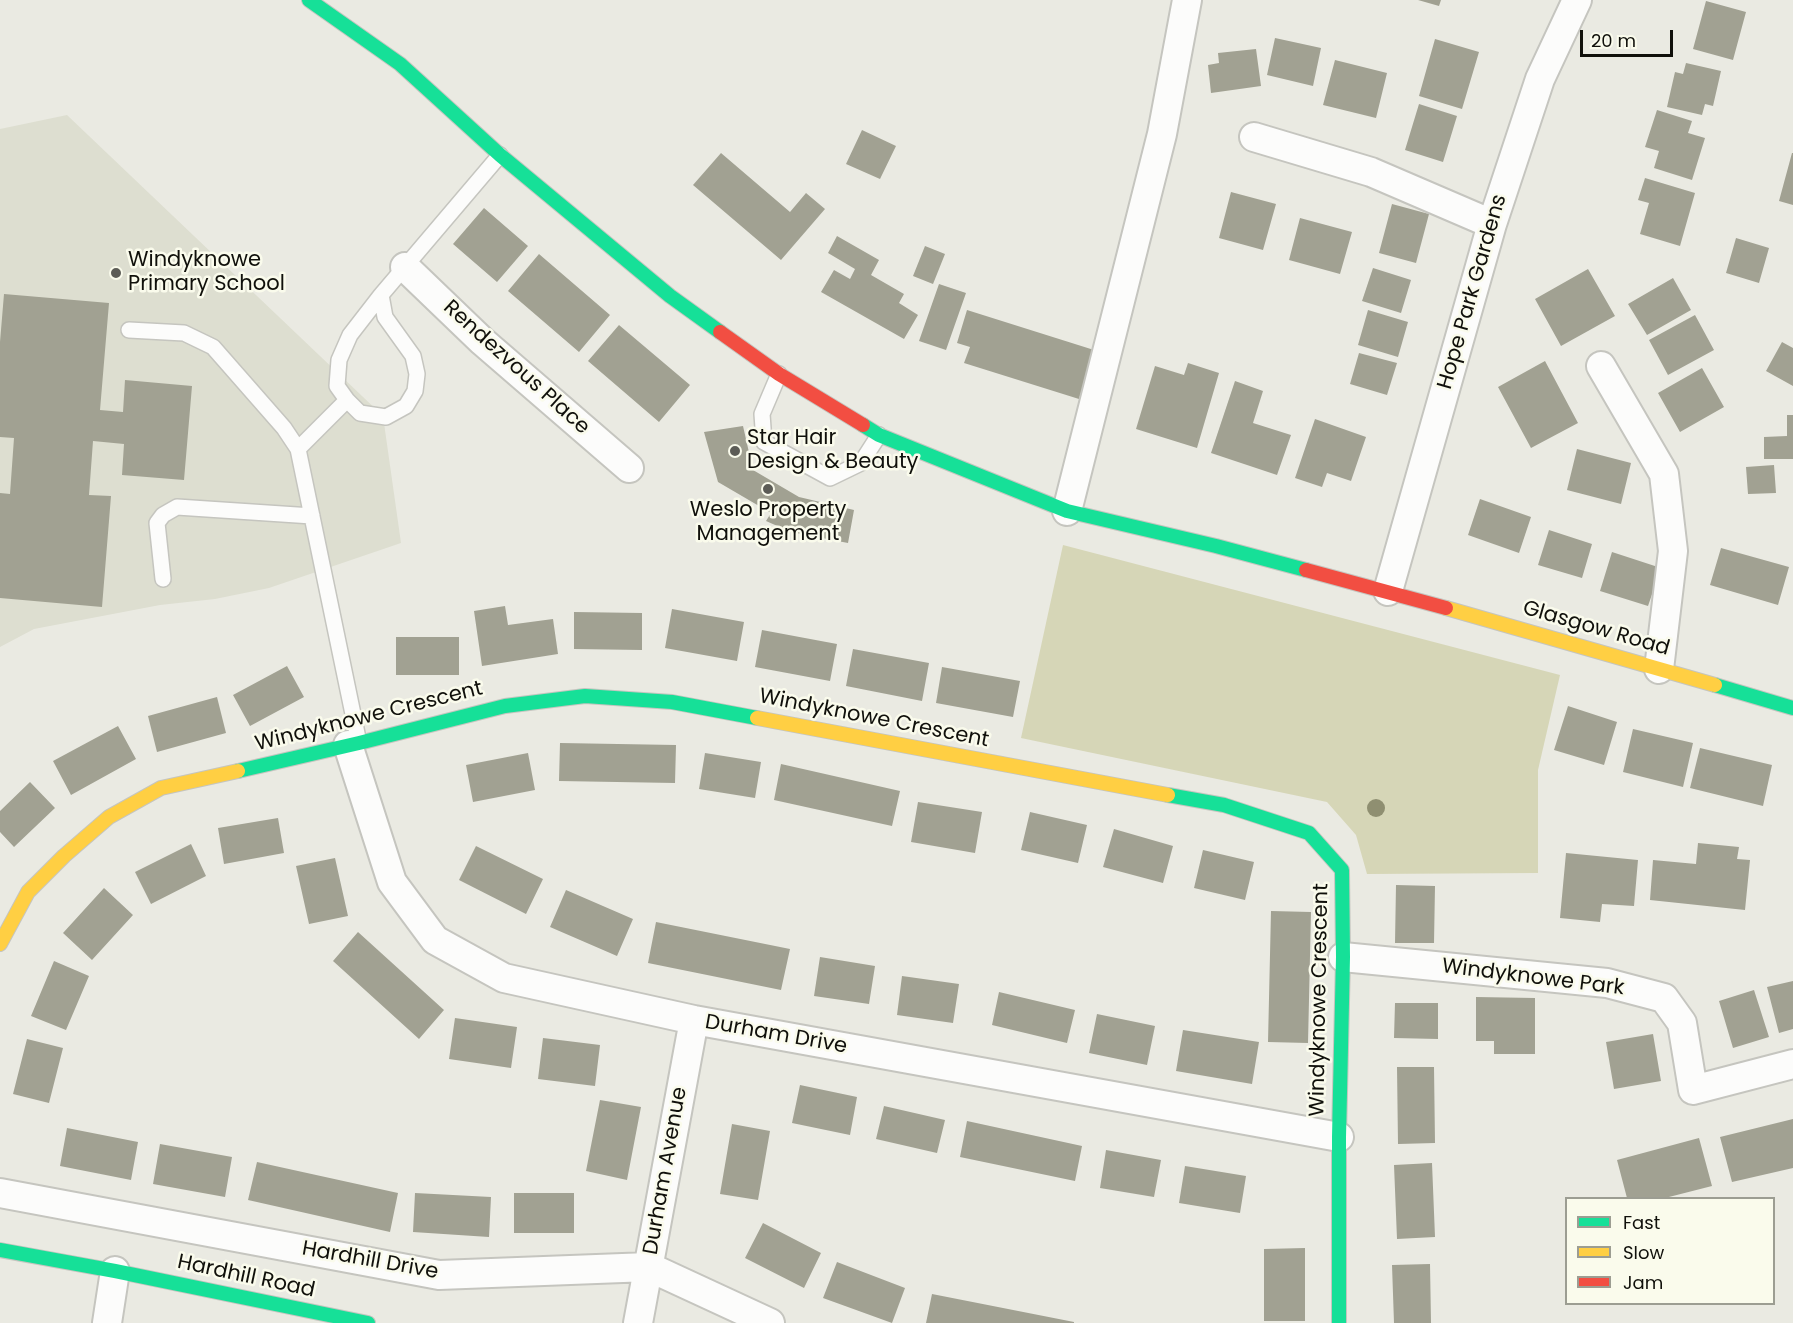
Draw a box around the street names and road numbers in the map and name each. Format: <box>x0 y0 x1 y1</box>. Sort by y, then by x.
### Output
street label: Hope Park Gardens <box>1433 192 1513 392</box>
street label: Rendezvous Place <box>438 296 594 440</box>
street label: Glasgow Road <box>1520 596 1672 662</box>
street label: Windyknowe Crescent <box>253 677 485 757</box>
street label: Windyknowe Crescent <box>757 684 991 754</box>
street label: Windyknowe Crescent <box>1305 883 1335 1117</box>
street label: Windyknowe Park <box>1440 954 1626 1002</box>
street label: Durham Drive <box>703 1010 849 1060</box>
street label: Durham Avenue <box>639 1085 693 1257</box>
street label: Hardhill Drive <box>300 1237 440 1285</box>
street label: Hardhill Road <box>175 1250 317 1304</box>

